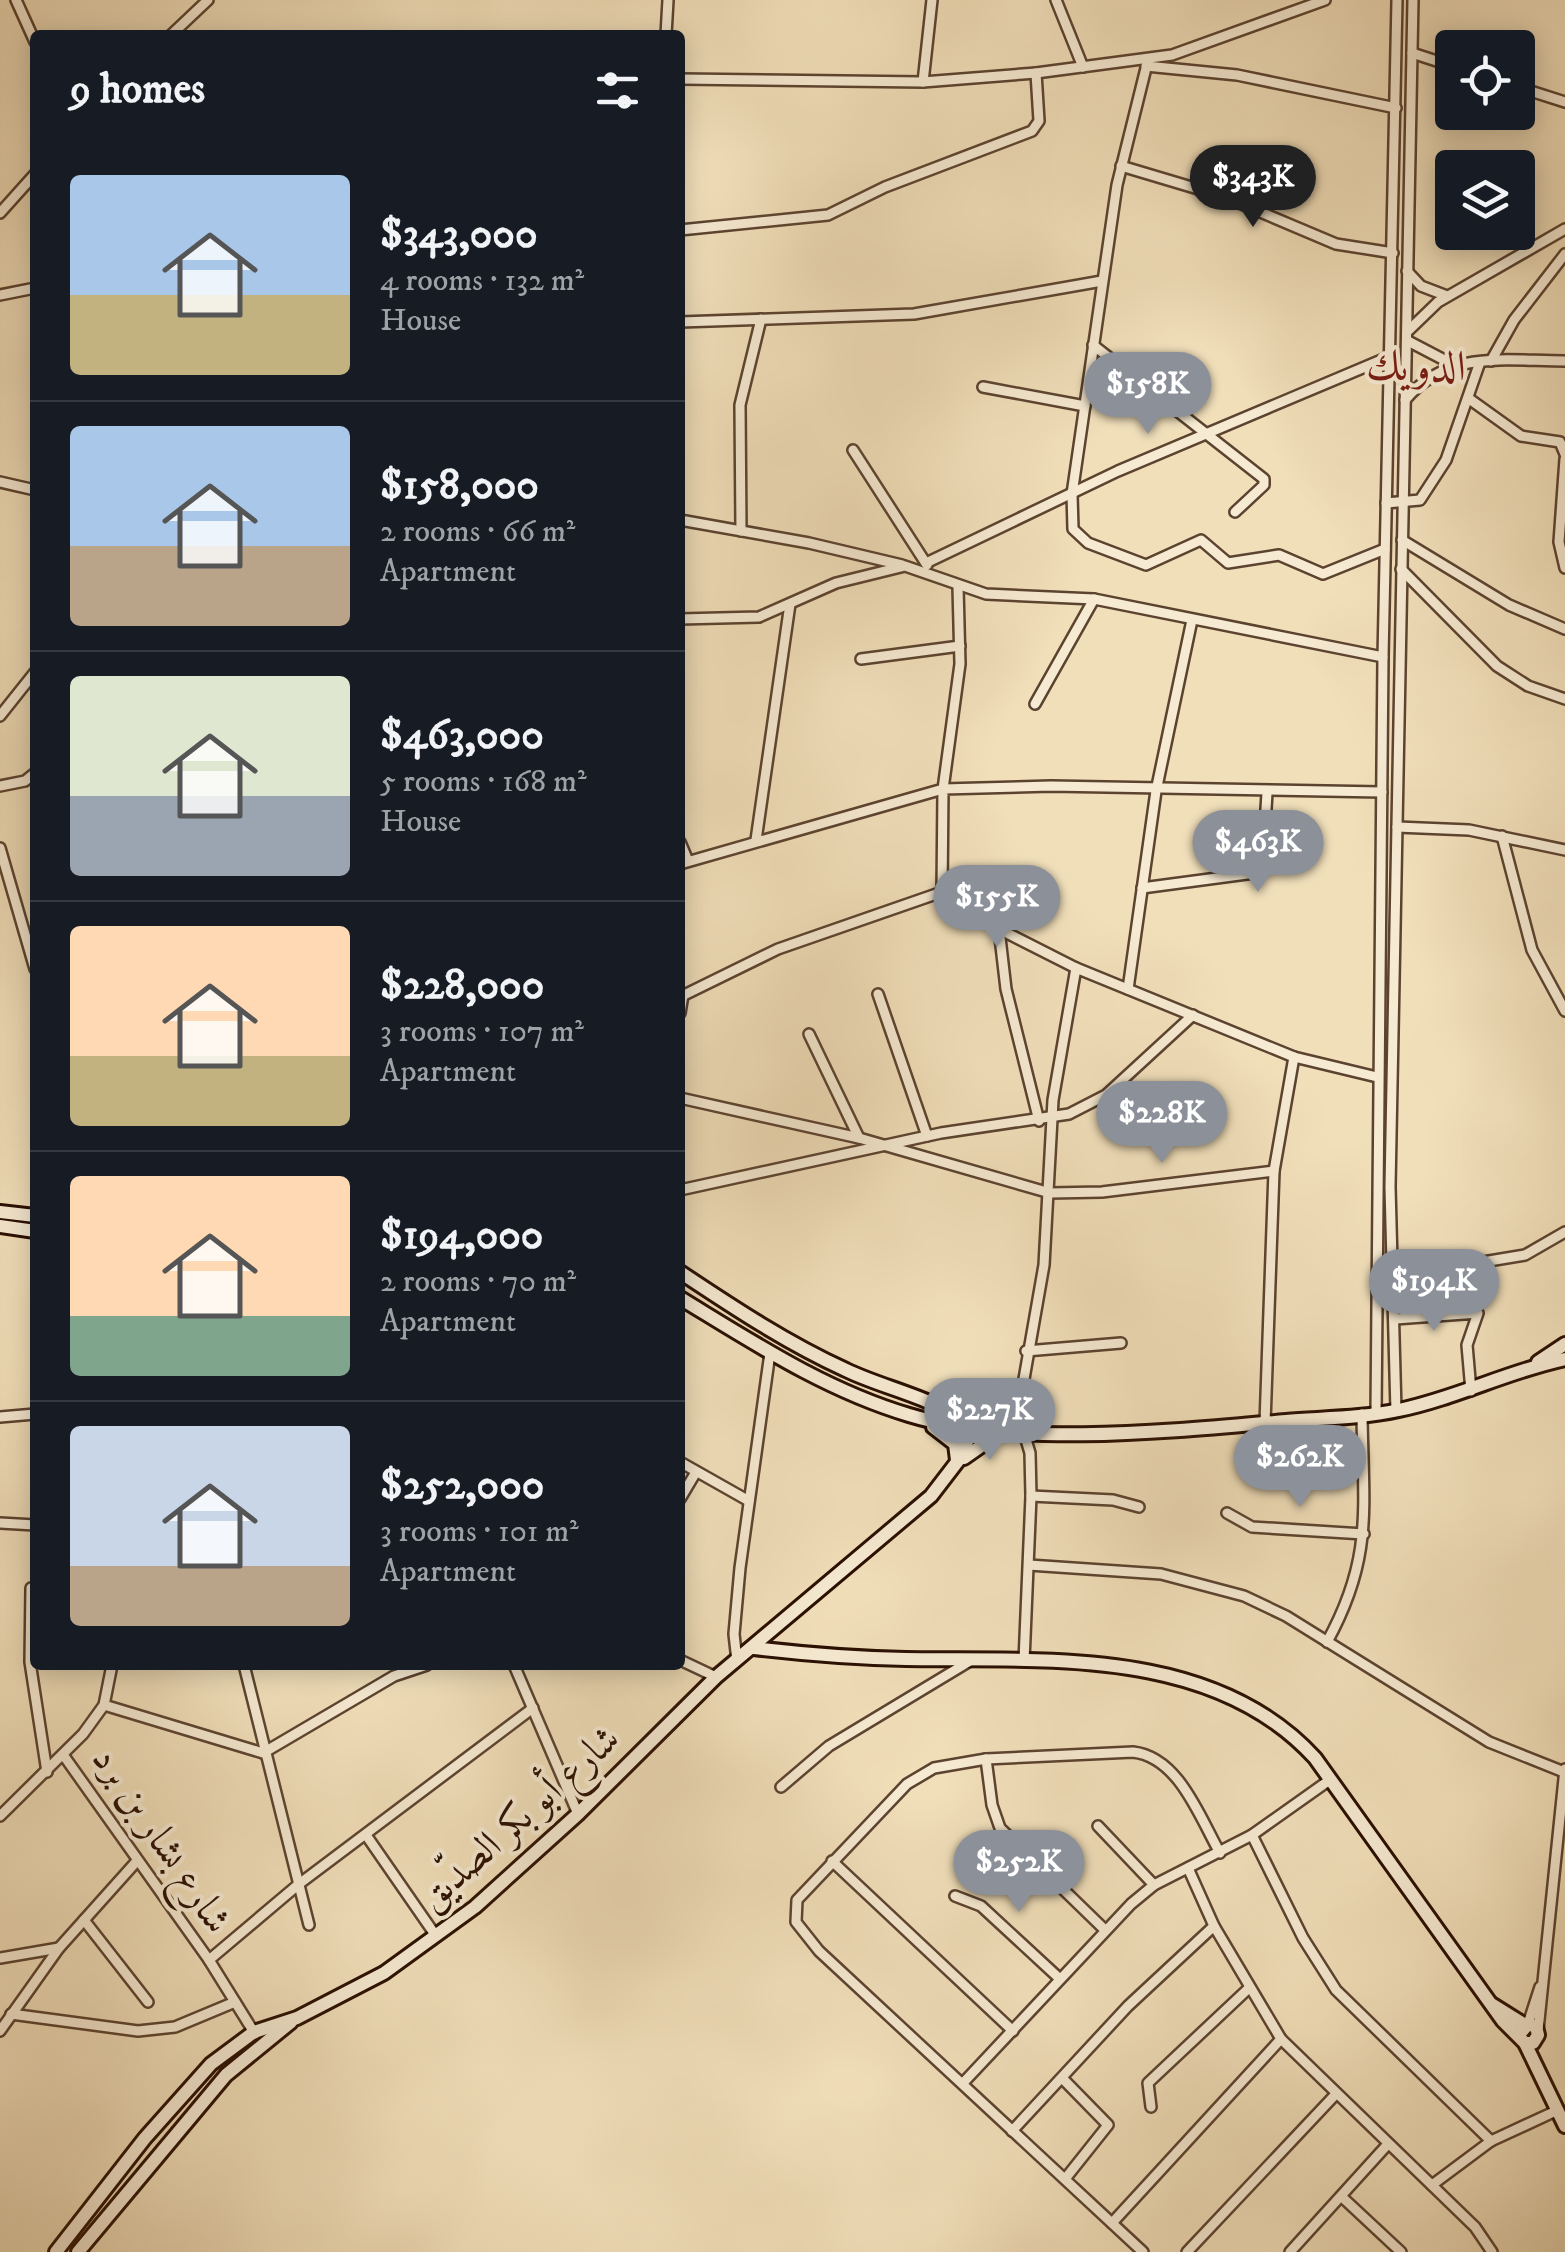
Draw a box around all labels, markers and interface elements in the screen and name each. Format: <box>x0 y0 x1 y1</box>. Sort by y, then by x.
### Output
map controls <box>1435 30 1535 250</box>
button: locate <box>1435 30 1535 130</box>
icon: filters <box>590 63 645 118</box>
text: 9 homes <box>70 64 205 116</box>
pin: $343K <box>1183 145 1323 230</box>
button: layers <box>1435 150 1535 250</box>
text: $343K <box>1212 157 1294 197</box>
text: $343,000 <box>380 209 538 261</box>
icon: home <box>150 215 270 335</box>
text: 4 rooms · 132 m² <box>380 261 584 301</box>
text: House <box>380 301 461 341</box>
district label: الدويك <box>1366 342 1466 394</box>
pin: $158K <box>1078 352 1218 437</box>
text: $158K <box>1106 364 1190 404</box>
text: $158,000 <box>380 460 539 512</box>
icon: home <box>150 466 270 586</box>
text: 2 rooms · 66 m² <box>380 512 575 552</box>
text: Apartment <box>380 552 516 592</box>
text: $463,000 <box>380 710 544 762</box>
icon: home <box>150 716 270 836</box>
text: 5 rooms · 168 m² <box>380 762 587 802</box>
text: House <box>380 802 461 842</box>
pin: $463K <box>1188 810 1328 895</box>
text: $463K <box>1215 822 1301 862</box>
pin: $155K <box>927 865 1067 950</box>
text: $155K <box>955 877 1039 917</box>
text: $228,000 <box>380 960 544 1012</box>
icon: home <box>150 966 270 1086</box>
text: 3 rooms · 107 m² <box>380 1012 584 1052</box>
text: Apartment <box>380 1052 516 1092</box>
pin: $228K <box>1092 1081 1232 1166</box>
text: $228K <box>1118 1093 1206 1133</box>
text: $194,000 <box>380 1210 543 1262</box>
icon: home <box>150 1216 270 1336</box>
pin: $194K <box>1364 1249 1504 1334</box>
text: $194K <box>1391 1261 1477 1301</box>
text: 2 rooms · 70 m² <box>380 1262 576 1302</box>
text: Apartment <box>380 1302 516 1342</box>
pin: $227K <box>920 1378 1060 1463</box>
text: $227K <box>946 1390 1034 1430</box>
pin: $262K <box>1230 1425 1370 1510</box>
text: $262K <box>1256 1437 1344 1477</box>
text: $252,000 <box>380 1460 544 1512</box>
icon: home <box>150 1466 270 1586</box>
text: 3 rooms · 101 m² <box>380 1512 579 1552</box>
text: Apartment <box>380 1552 516 1592</box>
street label: شارع أبو بكر الصدّيق <box>404 1711 636 1928</box>
street label: شارع بشار بن برد <box>75 1737 242 1947</box>
pin: $252K <box>949 1830 1089 1915</box>
text: $252K <box>975 1842 1063 1882</box>

